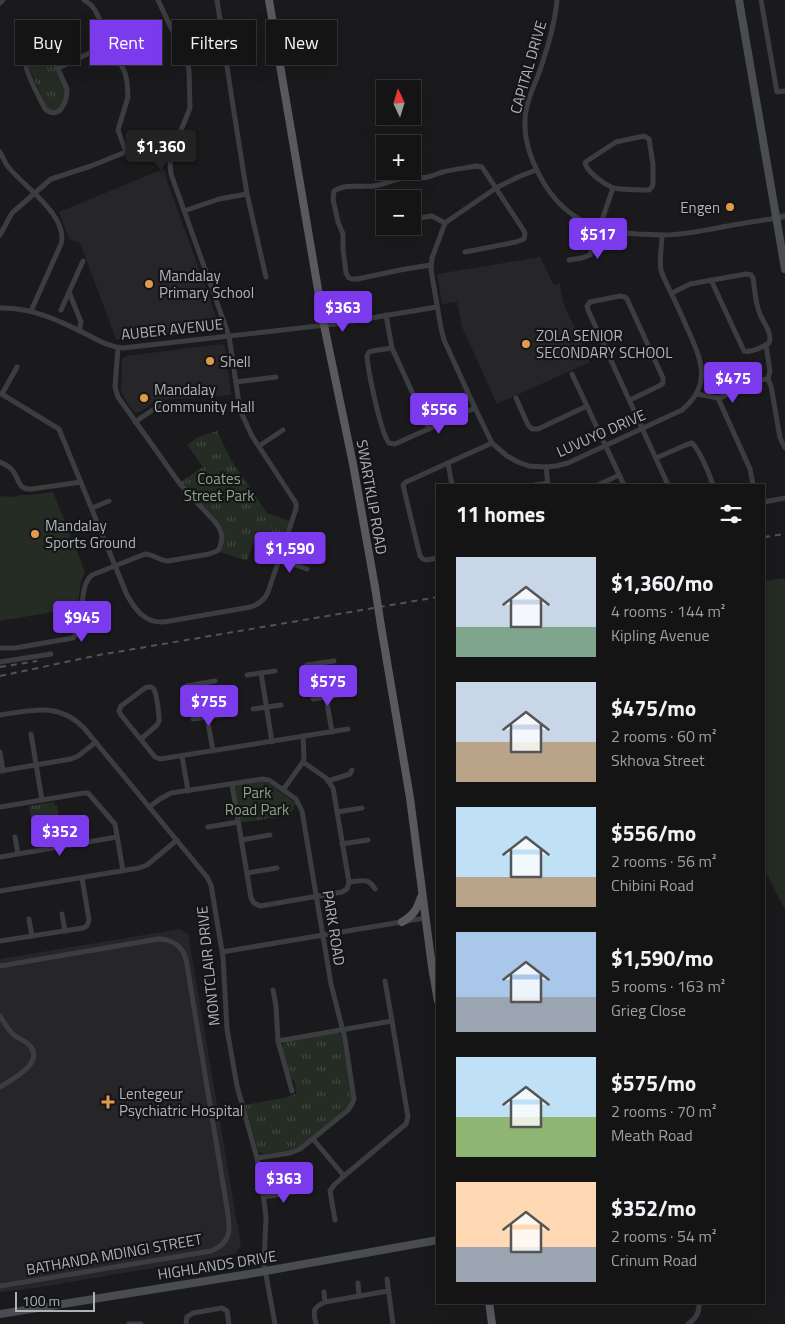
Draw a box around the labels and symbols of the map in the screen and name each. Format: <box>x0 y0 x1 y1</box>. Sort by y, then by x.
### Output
street label: CAPITAL DRIVE <box>504 18 552 116</box>
north arrow <box>376 80 421 125</box>
pin: $1,360 <box>120 130 202 172</box>
place label: Engen <box>680 196 720 219</box>
marker: Engen <box>724 201 736 213</box>
pin: $517 <box>568 218 628 260</box>
place label: Mandalay Primary School <box>159 264 254 304</box>
marker: Mandalay Primary School <box>143 278 155 290</box>
pin: $363 <box>313 290 373 333</box>
street label: AUBER AVENUE <box>120 312 224 346</box>
place label: ZOLA SENIOR SECONDARY SCHOOL <box>536 324 672 364</box>
marker: ZOLA SENIOR SECONDARY SCHOOL <box>520 338 532 350</box>
place label: Shell <box>220 350 251 373</box>
marker: Shell <box>204 355 216 367</box>
pin: $475 <box>703 362 763 404</box>
place label: Mandalay Community Hall <box>154 378 255 418</box>
marker: Mandalay Community Hall <box>138 392 150 404</box>
pin: $556 <box>409 392 469 435</box>
street label: LUVUYO DRIVE <box>553 403 649 463</box>
street label: SWARTKLIP ROAD <box>351 438 393 556</box>
park label: Coates Street Park <box>184 467 254 507</box>
place label: Mandalay Sports Ground <box>45 514 136 554</box>
marker: Mandalay Sports Ground <box>29 528 41 540</box>
pin: $1,590 <box>249 532 331 574</box>
pin: $945 <box>52 600 112 643</box>
pin: $575 <box>298 664 358 707</box>
pin: $755 <box>179 684 239 727</box>
park label: Park Road Park <box>225 781 289 821</box>
pin: $352 <box>30 814 90 857</box>
street label: PARK ROAD <box>317 889 351 967</box>
street label: MONTCLAIR DRIVE <box>190 905 226 1027</box>
place label: Lentegeur Psychiatric Hospital <box>119 1082 243 1122</box>
marker: Lentegeur Psychiatric Hospital <box>101 1095 115 1109</box>
pin: $363 <box>254 1162 314 1204</box>
street label: BATHANDA MDINGI STREET <box>24 1227 204 1281</box>
street label: HIGHLANDS DRIVE <box>156 1244 278 1286</box>
scale bar <box>15 1289 95 1312</box>

